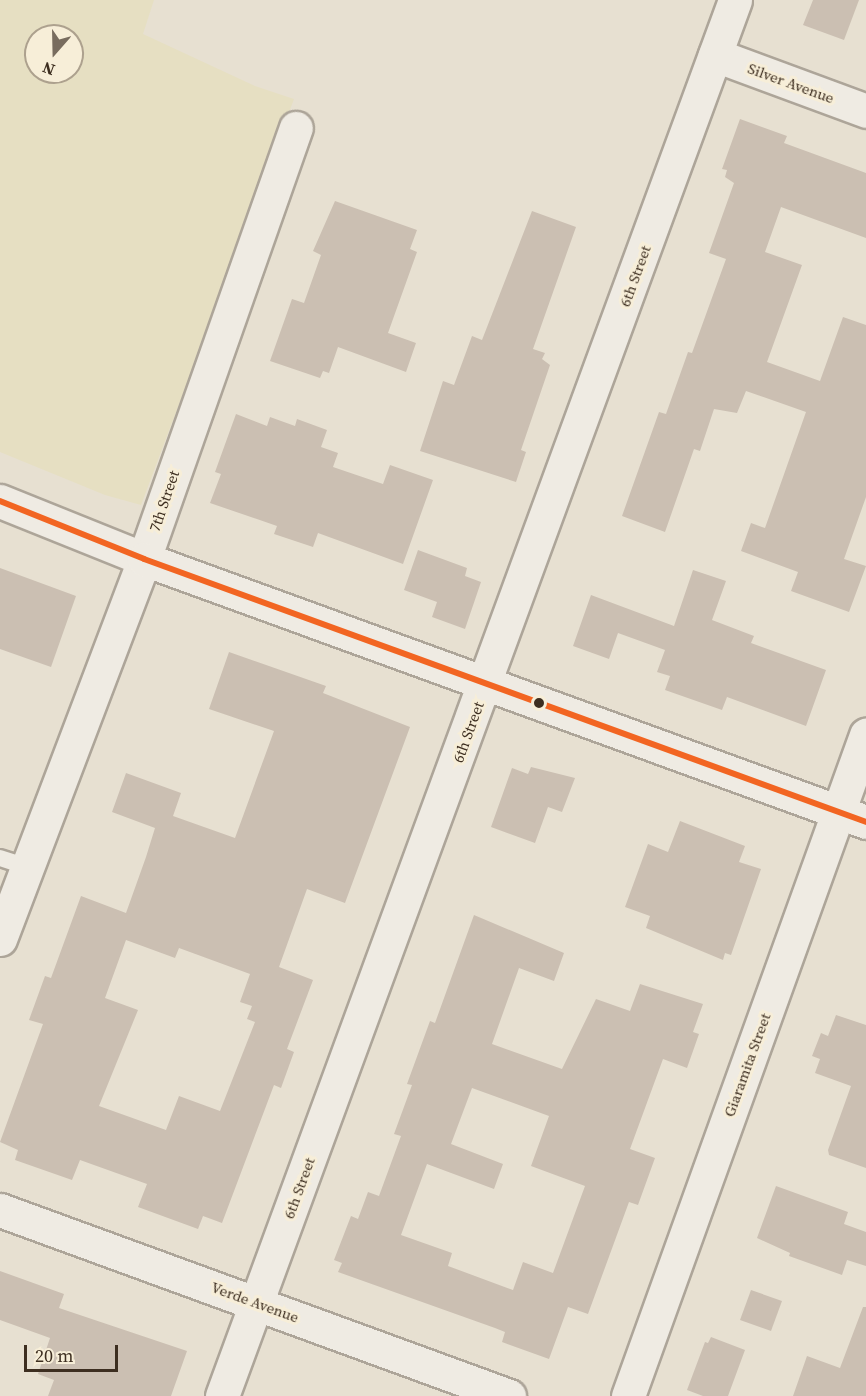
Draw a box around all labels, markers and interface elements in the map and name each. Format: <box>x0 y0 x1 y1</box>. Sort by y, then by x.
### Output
north arrow <box>24 24 84 84</box>
text: N <box>39 57 58 81</box>
street label: Silver Avenue <box>745 59 837 107</box>
street label: 6th Street <box>616 243 654 309</box>
street label: 7th Street <box>145 468 183 534</box>
unlabelled marker <box>533 697 545 709</box>
street label: 6th Street <box>449 699 487 765</box>
street label: Giaramita Street <box>720 1011 774 1119</box>
street label: 6th Street <box>280 1155 318 1221</box>
street label: Verde Avenue <box>209 1278 301 1326</box>
scale bar <box>27 1333 122 1371</box>
text: 20 m <box>35 1343 73 1368</box>

